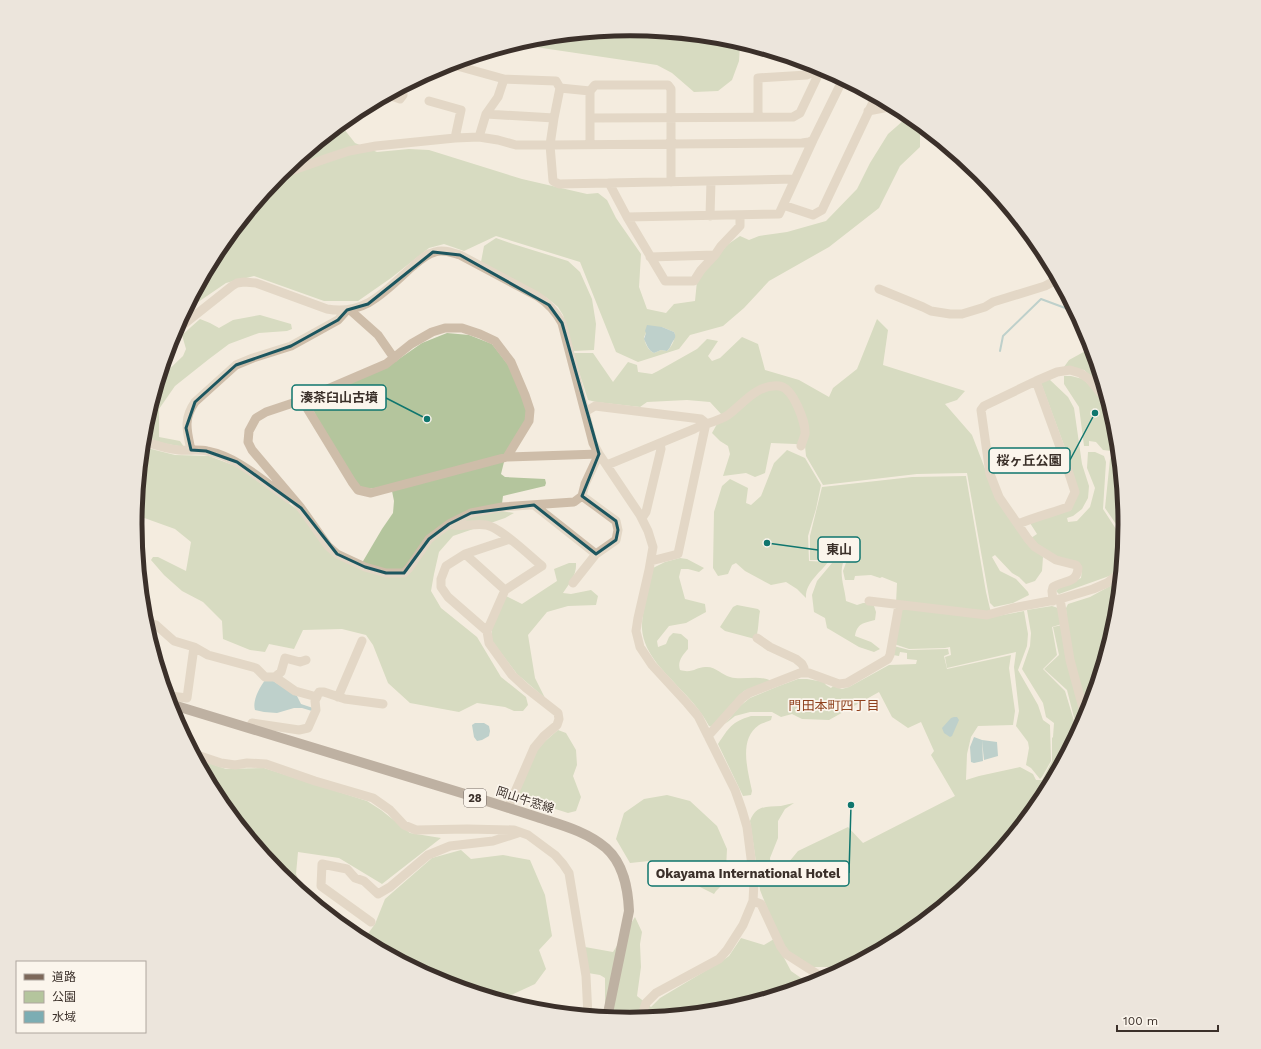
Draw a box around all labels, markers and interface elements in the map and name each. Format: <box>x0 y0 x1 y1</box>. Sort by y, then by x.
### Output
callout: 湊茶臼山古墳 <box>292 385 386 410</box>
text: 湊茶臼山古墳 <box>300 390 378 405</box>
callout: 桜ヶ丘公園 <box>989 448 1070 473</box>
text: 桜ヶ丘公園 <box>996 453 1062 468</box>
callout: 東山 <box>818 537 860 562</box>
text: 東山 <box>826 542 852 557</box>
district label: 門田本町四丁目 <box>788 698 880 713</box>
street label: 岡山牛窓線 <box>494 784 556 816</box>
road number: 28 <box>464 789 486 807</box>
callout: Okayama International Hotel <box>648 861 849 886</box>
text: Okayama International Hotel <box>656 866 841 881</box>
legend <box>16 961 146 1033</box>
text: 道路 <box>52 970 76 984</box>
text: 公園 <box>52 990 76 1004</box>
scale bar <box>1117 1007 1218 1033</box>
text: 水域 <box>52 1010 76 1024</box>
text: 100 m <box>1123 1014 1158 1028</box>

